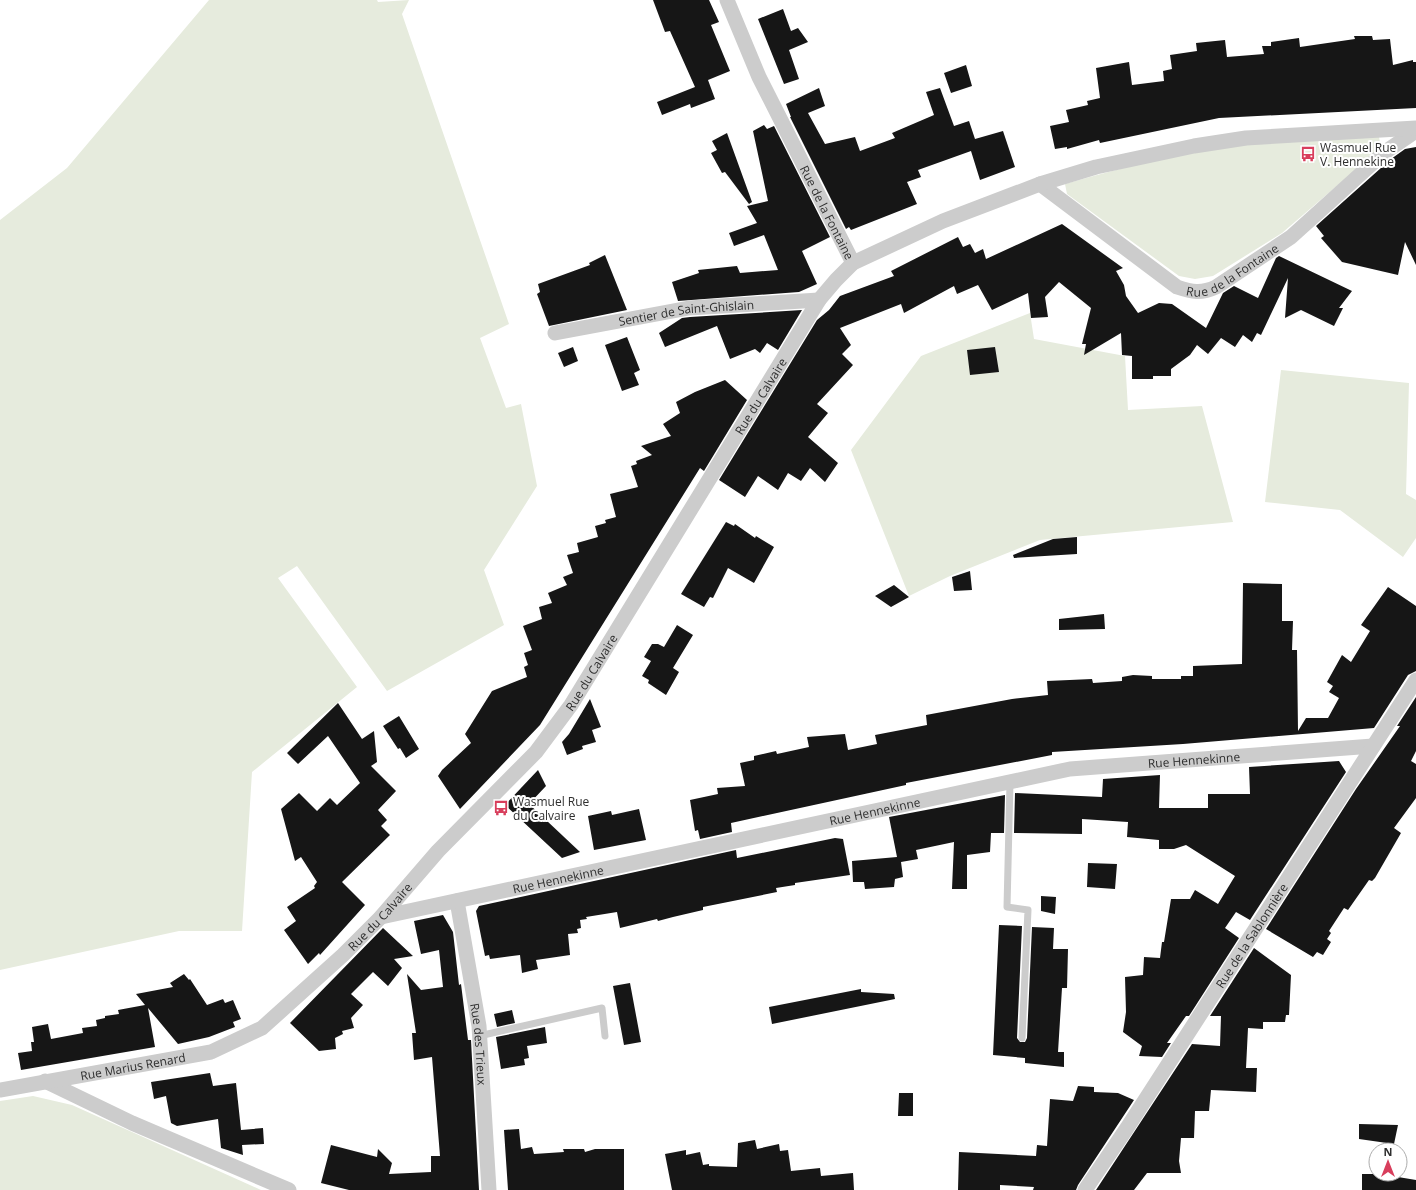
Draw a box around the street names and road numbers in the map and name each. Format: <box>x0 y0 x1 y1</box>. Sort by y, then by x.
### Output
street label: Rue de la Fontaine <box>796 162 858 263</box>
street label: Rue de la Fontaine <box>1185 239 1282 300</box>
street label: Sentier de Saint-Ghislain <box>617 296 754 330</box>
street label: Rue du Calvaire <box>730 354 790 438</box>
street label: Rue du Calvaire <box>561 631 621 714</box>
street label: Rue Hennekinne <box>1147 748 1241 772</box>
street label: Rue Hennekinne <box>828 793 922 829</box>
street label: Rue Hennekinne <box>511 861 605 897</box>
street label: Rue du Calvaire <box>344 879 416 954</box>
street label: Rue de la Sablonnière <box>1211 880 1291 991</box>
street label: Rue des Trieux <box>467 1002 491 1086</box>
street label: Rue Marius Renard <box>79 1048 187 1084</box>

